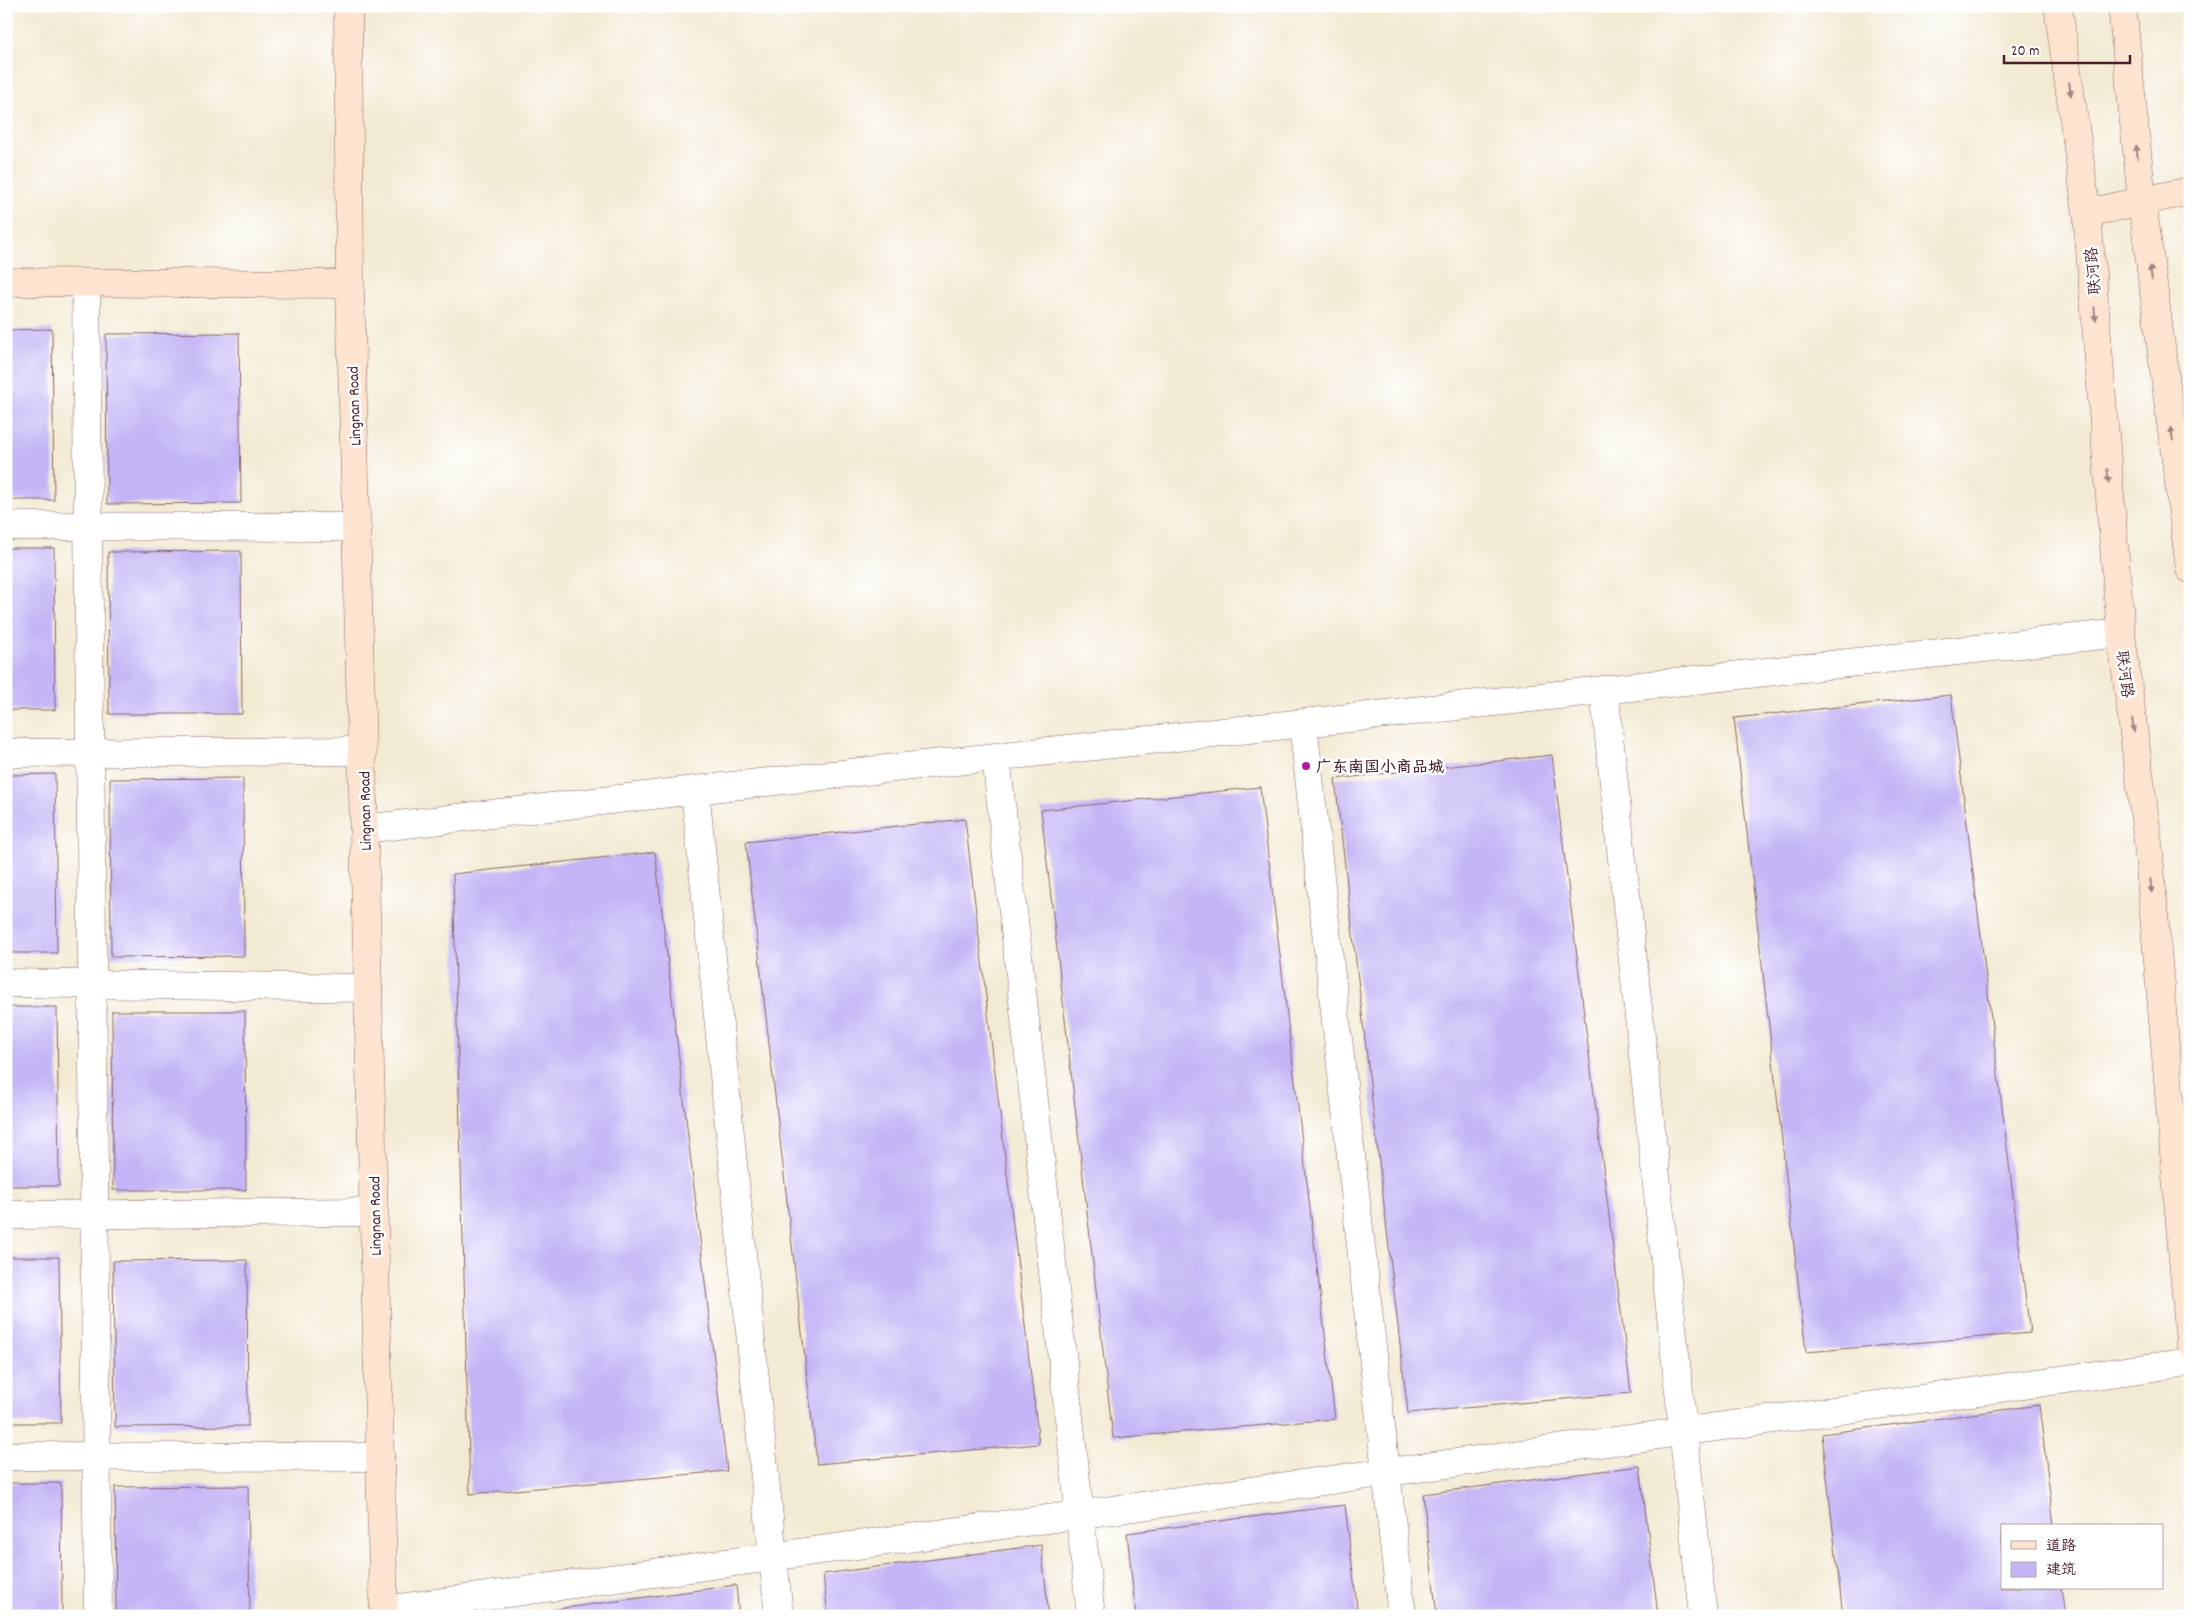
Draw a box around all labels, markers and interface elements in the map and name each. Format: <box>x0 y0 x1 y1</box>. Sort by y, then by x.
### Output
scale bar <box>2004 32 2130 64</box>
text: 20 m <box>2011 41 2039 63</box>
one-way arrow <box>2066 82 2074 98</box>
one-way arrow <box>2133 144 2141 160</box>
street label: 联河路 <box>2081 246 2108 296</box>
one-way arrow <box>2147 264 2155 280</box>
one-way arrow <box>2091 306 2099 322</box>
street label: Lingnan Road <box>343 366 368 446</box>
one-way arrow <box>2168 425 2176 441</box>
one-way arrow <box>2105 468 2113 484</box>
street label: 联河路 <box>2109 649 2138 700</box>
one-way arrow <box>2129 717 2137 733</box>
place label: 广东南国小商品城 <box>1316 757 1444 780</box>
marker: 广东南国小商品城 <box>1300 760 1312 772</box>
street label: Lingnan Road <box>354 771 379 851</box>
one-way arrow <box>2147 878 2155 894</box>
street label: Lingnan Road <box>364 1176 389 1256</box>
legend <box>2001 1524 2164 1590</box>
text: 道路 <box>2046 1536 2076 1558</box>
text: 建筑 <box>2046 1560 2076 1582</box>

